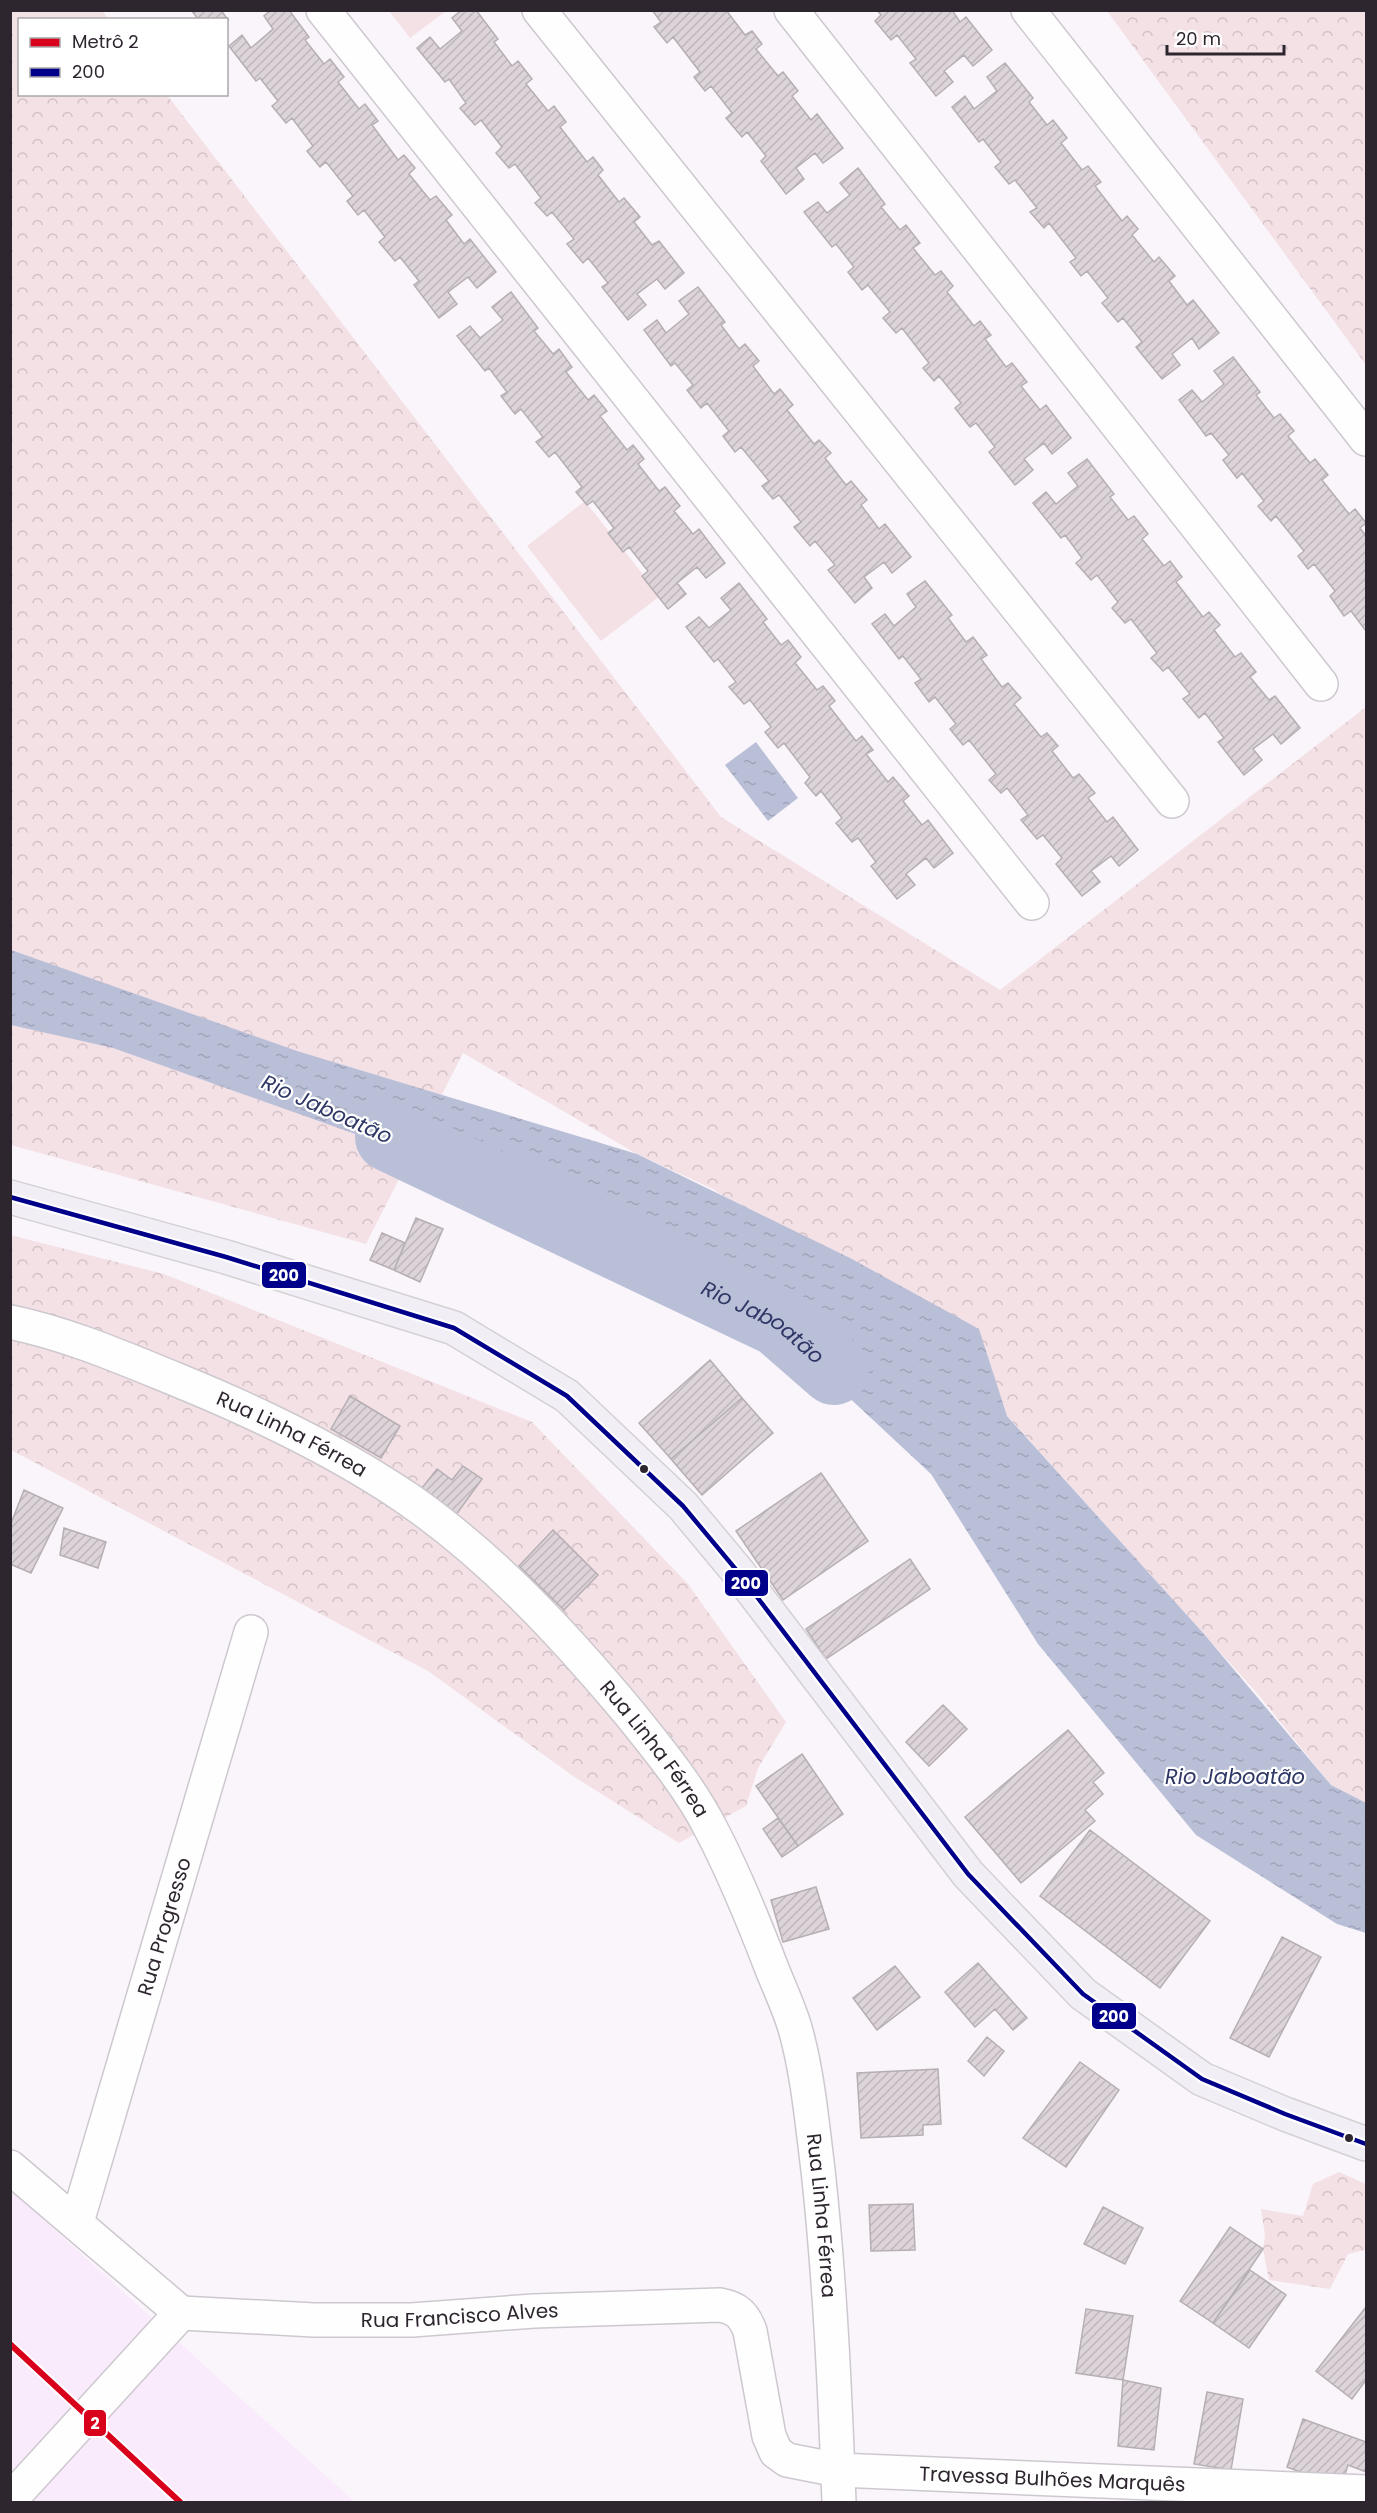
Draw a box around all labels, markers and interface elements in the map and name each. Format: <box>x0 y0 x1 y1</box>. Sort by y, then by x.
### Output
legend <box>18 18 228 96</box>
scale bar <box>1167 18 1284 56</box>
text: 20 m <box>1176 26 1221 51</box>
text: Metrô 2 <box>72 29 139 54</box>
text: 200 <box>72 59 105 84</box>
water label: Rio Jaboatão <box>257 1067 397 1151</box>
line badge: 200 <box>261 1261 307 1289</box>
text: 200 <box>269 1264 299 1287</box>
water label: Rio Jaboatão <box>697 1273 831 1370</box>
street label: Rua Linha Férrea <box>212 1384 372 1484</box>
unlabelled marker <box>638 1463 650 1475</box>
line badge: 200 <box>724 1569 769 1597</box>
text: 200 <box>731 1572 761 1595</box>
street label: Rua Linha Férrea <box>594 1674 716 1822</box>
water label: Rio Jaboatão <box>1165 1762 1305 1791</box>
street label: Rua Progresso <box>130 1854 198 1999</box>
line badge: 200 <box>1091 2002 1137 2030</box>
text: 200 <box>1099 2005 1129 2028</box>
street label: Rua Linha Férrea <box>800 2132 843 2299</box>
unlabelled marker <box>1343 2132 1355 2144</box>
street label: Rua Francisco Alves <box>361 2296 559 2334</box>
line badge: 2 <box>83 2409 107 2437</box>
text: 2 <box>90 2412 100 2435</box>
street label: Travessa Bulhões Marquês <box>919 2459 1186 2498</box>

